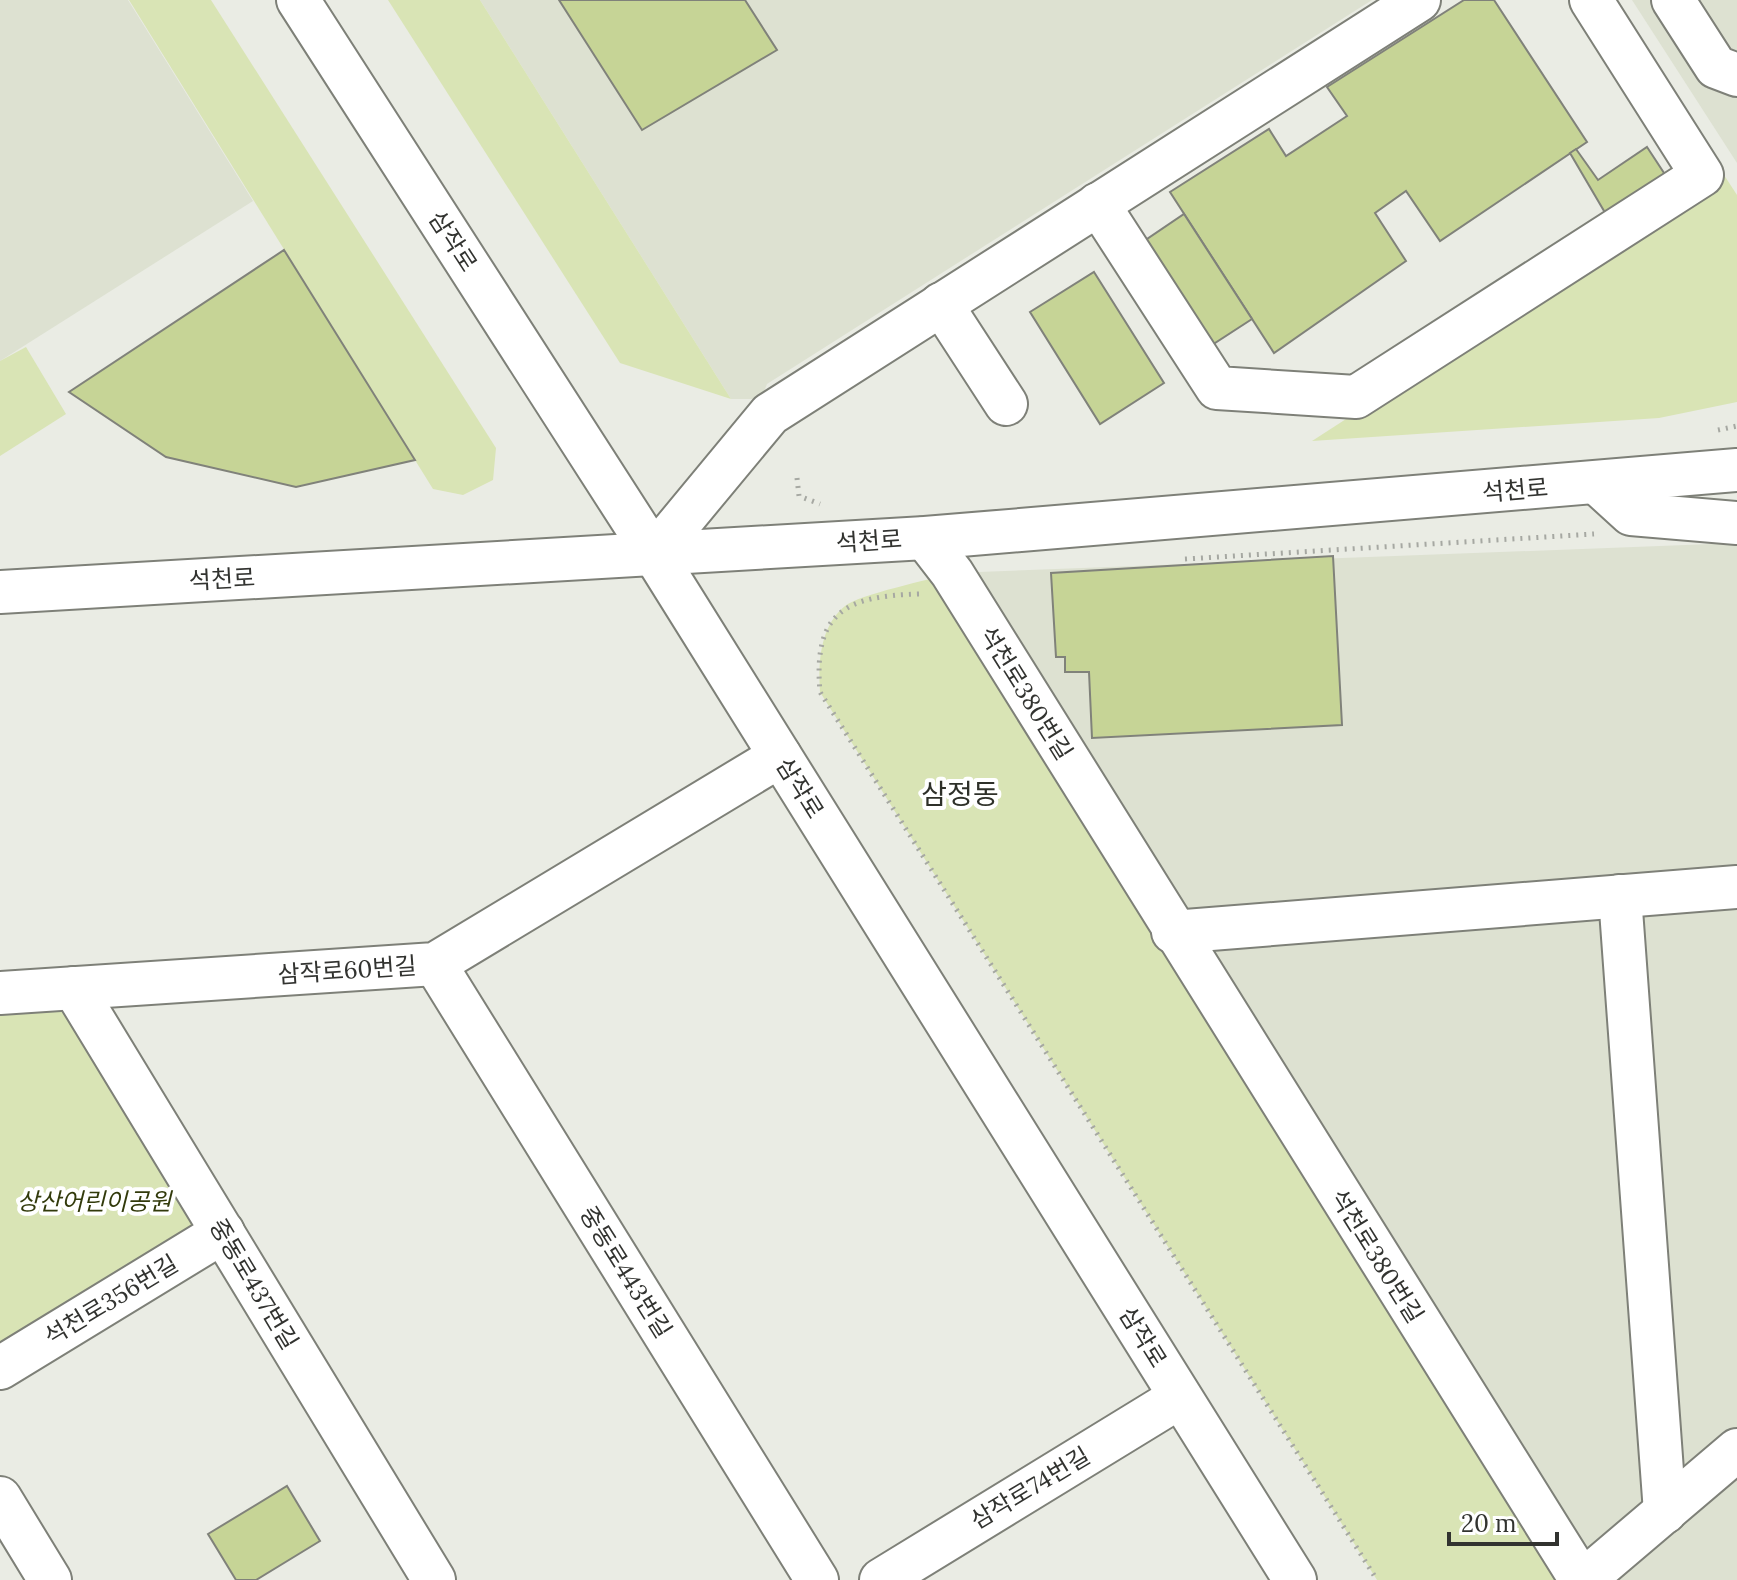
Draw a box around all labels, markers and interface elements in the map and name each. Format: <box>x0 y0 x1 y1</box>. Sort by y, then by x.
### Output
street label: 삼작로 <box>422 205 484 277</box>
street label: 석천로 <box>1481 472 1549 508</box>
street label: 석천로 <box>835 523 903 559</box>
street label: 석천로 <box>188 562 256 596</box>
street label: 석천로380번길 <box>973 620 1079 766</box>
street label: 삼작로 <box>769 752 831 824</box>
district label: 삼정동 <box>921 776 999 812</box>
street label: 삼작로60번길 <box>276 950 418 990</box>
street label: 석천로380번길 <box>1324 1183 1430 1329</box>
park label: 상산어린이공원 <box>17 1186 173 1217</box>
street label: 중동로443번길 <box>573 1200 679 1344</box>
street label: 중동로437번길 <box>203 1213 305 1355</box>
street label: 석천로356번길 <box>38 1248 184 1352</box>
street label: 삼작로 <box>1112 1301 1174 1373</box>
street label: 삼작로74번길 <box>965 1440 1095 1536</box>
scale bar <box>1449 1496 1557 1546</box>
text: 20 m <box>1461 1508 1517 1539</box>

